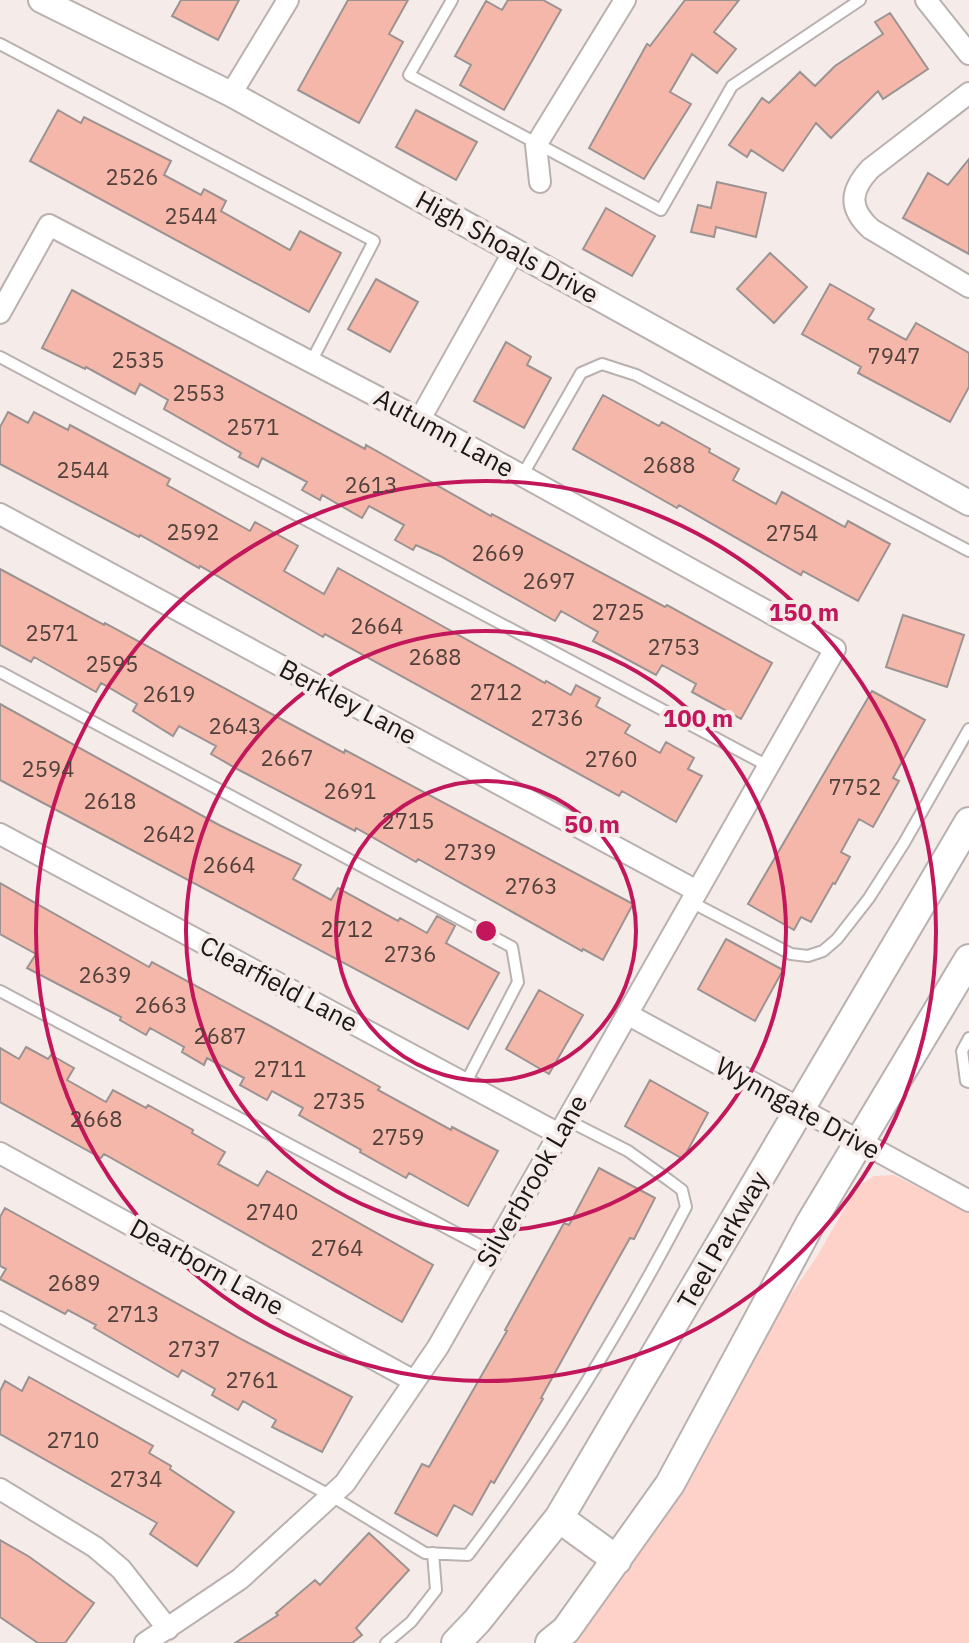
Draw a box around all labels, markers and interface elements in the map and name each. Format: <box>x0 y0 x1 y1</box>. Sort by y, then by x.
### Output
house number: 2526 <box>106 162 158 191</box>
street label: High Shoals Drive <box>410 182 605 310</box>
house number: 2544 <box>165 201 217 230</box>
house number: 7947 <box>868 341 920 370</box>
house number: 2535 <box>112 345 164 374</box>
house number: 2553 <box>173 378 225 407</box>
street label: Autumn Lane <box>369 380 520 485</box>
house number: 2571 <box>227 412 279 441</box>
house number: 2688 <box>643 450 695 479</box>
house number: 2544 <box>57 455 109 484</box>
house number: 2613 <box>345 470 397 499</box>
house number: 2592 <box>167 517 219 546</box>
house number: 2754 <box>766 518 818 547</box>
house number: 2669 <box>472 538 524 567</box>
house number: 2697 <box>523 566 575 595</box>
text: 150 m <box>769 596 839 628</box>
house number: 2725 <box>592 597 644 626</box>
house number: 2664 <box>351 611 403 640</box>
house number: 2571 <box>26 618 78 647</box>
house number: 2753 <box>648 632 700 661</box>
house number: 2688 <box>409 642 461 671</box>
house number: 2595 <box>86 649 138 678</box>
street label: Berkley Lane <box>274 651 423 752</box>
house number: 2712 <box>470 677 522 706</box>
house number: 2619 <box>143 679 195 708</box>
text: 100 m <box>663 702 733 734</box>
house number: 2736 <box>531 703 583 732</box>
house number: 2643 <box>209 711 261 740</box>
house number: 2667 <box>261 743 313 772</box>
house number: 2760 <box>585 744 637 773</box>
house number: 2594 <box>22 754 74 783</box>
house number: 7752 <box>829 772 881 801</box>
house number: 2691 <box>324 776 376 805</box>
house number: 2618 <box>84 786 136 815</box>
house number: 2715 <box>382 806 434 835</box>
text: 50 m <box>564 808 620 840</box>
house number: 2642 <box>143 819 195 848</box>
house number: 2739 <box>444 837 496 866</box>
house number: 2664 <box>203 850 255 879</box>
house number: 2763 <box>505 871 557 900</box>
house number: 2712 <box>321 914 373 943</box>
centre of rings <box>472 917 500 945</box>
street label: Clearfield Lane <box>195 927 364 1039</box>
house number: 2736 <box>384 939 436 968</box>
house number: 2639 <box>79 960 131 989</box>
house number: 2663 <box>135 990 187 1019</box>
house number: 2687 <box>194 1021 246 1050</box>
street label: Wynngate Drive <box>710 1048 887 1166</box>
house number: 2711 <box>254 1054 306 1083</box>
house number: 2735 <box>313 1086 365 1115</box>
street label: Silverbrook Lane <box>468 1088 594 1273</box>
house number: 2668 <box>70 1104 122 1133</box>
house number: 2759 <box>372 1122 424 1151</box>
street label: Teel Parkway <box>669 1164 775 1315</box>
house number: 2740 <box>246 1197 298 1226</box>
street label: Dearborn Lane <box>124 1210 291 1322</box>
house number: 2764 <box>311 1233 363 1262</box>
house number: 2689 <box>48 1268 100 1297</box>
house number: 2713 <box>107 1299 159 1328</box>
house number: 2737 <box>168 1334 220 1363</box>
house number: 2761 <box>226 1365 278 1394</box>
house number: 2710 <box>47 1425 99 1454</box>
house number: 2734 <box>110 1464 162 1493</box>

